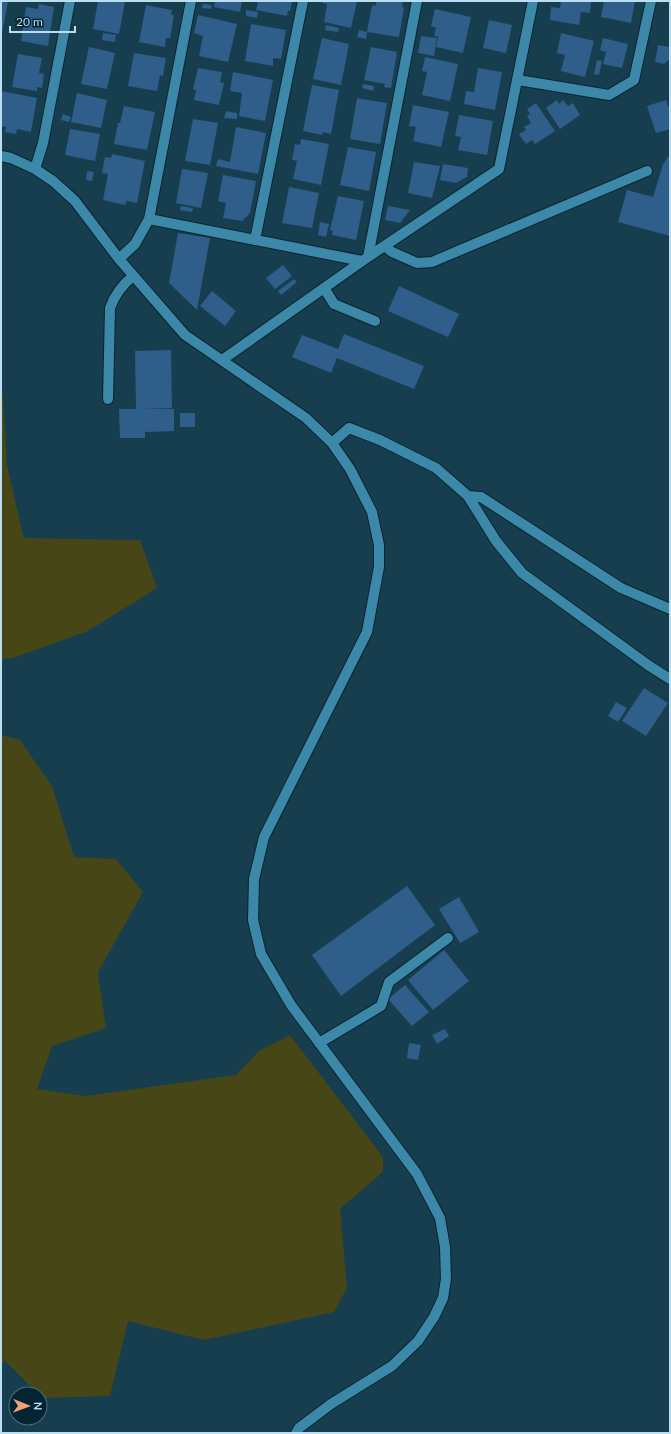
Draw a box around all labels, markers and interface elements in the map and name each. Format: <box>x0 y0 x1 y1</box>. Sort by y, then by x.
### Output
scale bar <box>10 8 75 34</box>
text: 20 m <box>16 14 43 29</box>
north arrow <box>8 1386 48 1426</box>
text: N <box>32 1402 45 1411</box>

